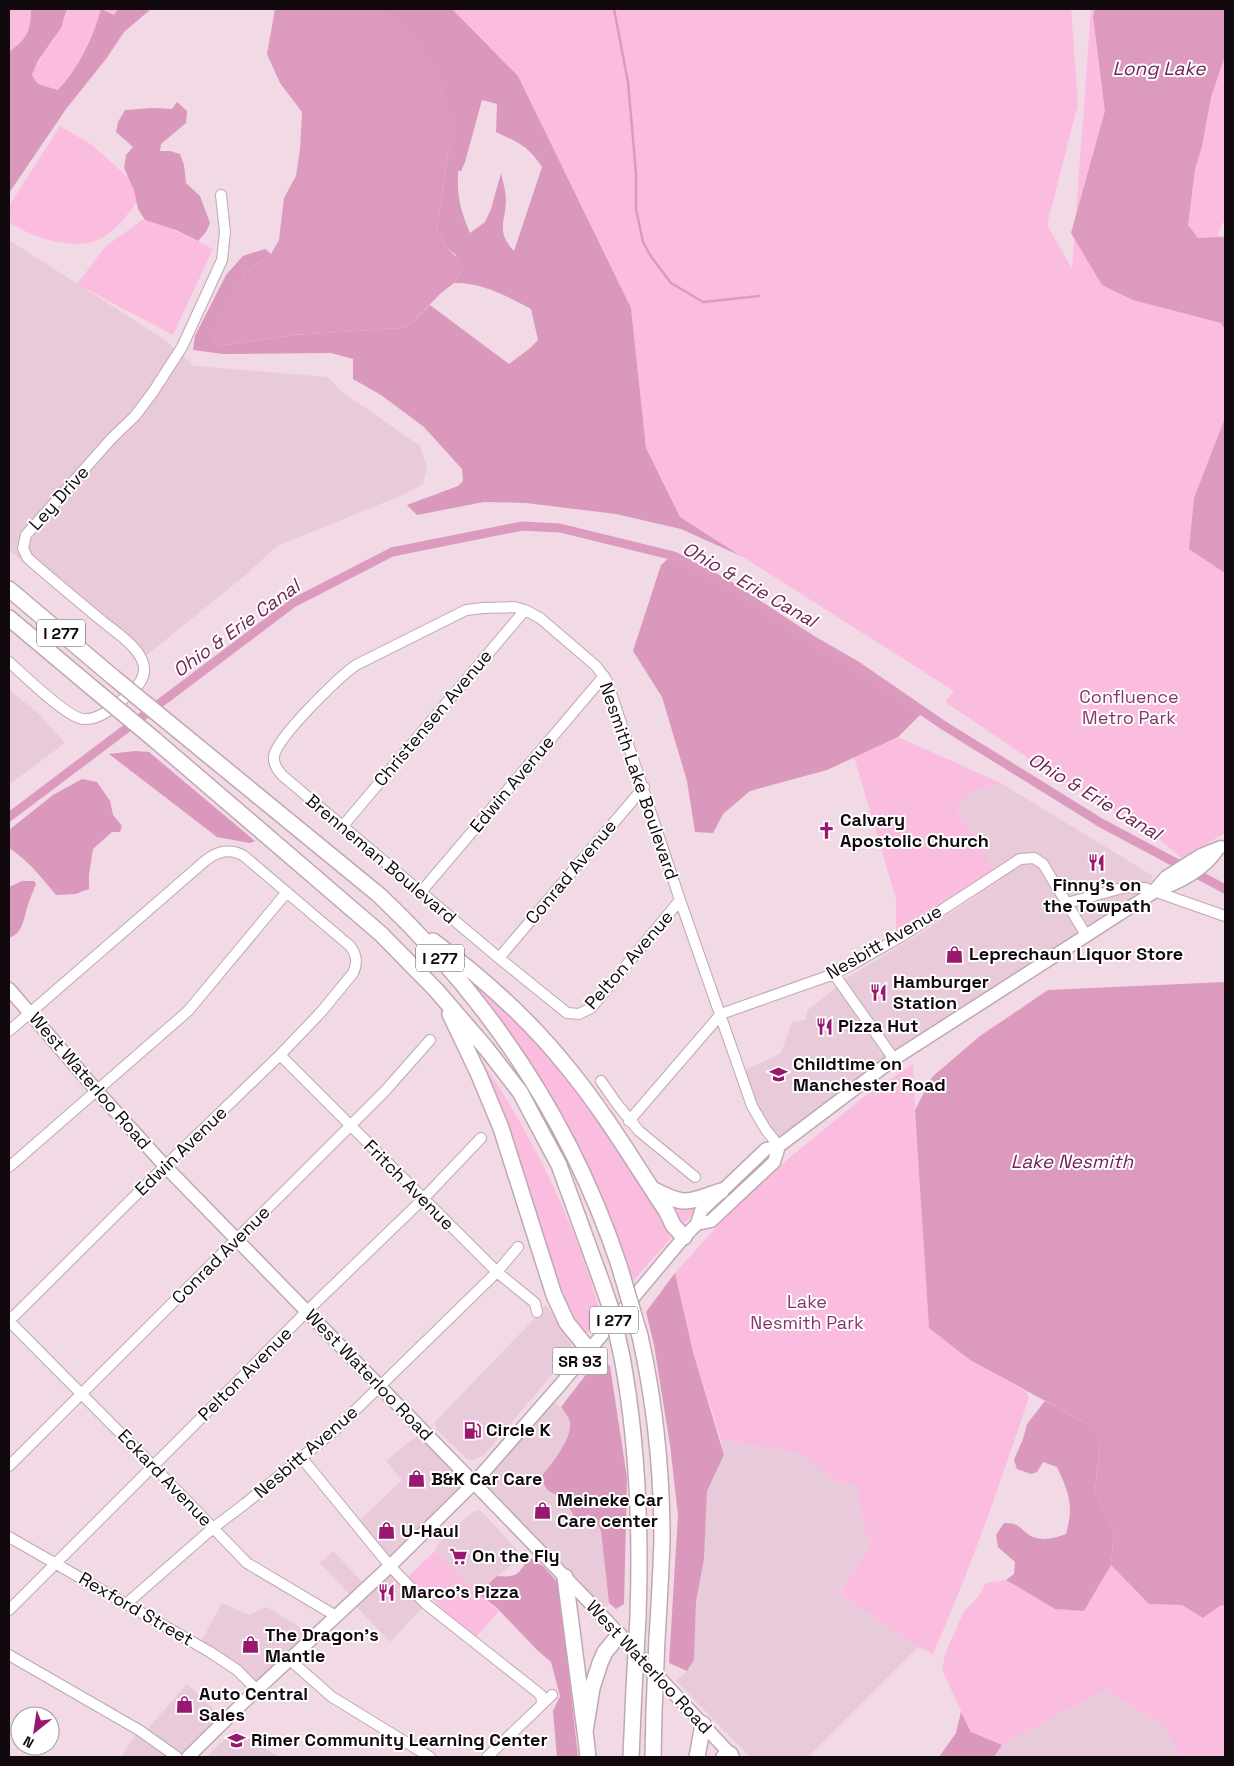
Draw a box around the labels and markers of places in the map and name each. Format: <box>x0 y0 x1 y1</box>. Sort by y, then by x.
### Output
place label: Calvary Apostolic Church <box>840 808 989 852</box>
church icon: Calvary Apostolic Church <box>816 820 836 840</box>
restaurant icon: Finny's on the Towpath <box>1087 852 1107 872</box>
place label: Finny's on the Towpath <box>1043 873 1151 917</box>
place label: Leprechaun Liquor Store <box>969 942 1183 965</box>
shop icon: Leprechaun Liquor Store <box>945 944 965 964</box>
place label: Hamburger Station <box>893 970 989 1014</box>
restaurant icon: Hamburger Station <box>869 982 889 1002</box>
place label: Pizza Hut <box>838 1014 918 1037</box>
restaurant icon: Pizza Hut <box>814 1016 834 1036</box>
place label: Childtime on Manchester Road <box>793 1052 946 1096</box>
school or university icon: Childtime on Manchester Road <box>769 1064 789 1084</box>
place label: Circle K <box>486 1418 551 1441</box>
fuel station icon: Circle K <box>462 1420 482 1440</box>
place label: B&K Car Care <box>431 1467 542 1490</box>
shop icon: B&K Car Care <box>407 1469 427 1489</box>
place label: Meineke Car Care center <box>557 1488 663 1532</box>
shop icon: Meineke Car Care center <box>533 1500 553 1520</box>
place label: U-Haul <box>401 1519 459 1542</box>
shop icon: U-Haul <box>377 1521 397 1541</box>
place label: On the Fly <box>472 1544 560 1567</box>
supermarket icon: On the Fly <box>448 1546 468 1566</box>
place label: Marco's Pizza <box>401 1580 520 1603</box>
restaurant icon: Marco's Pizza <box>377 1582 397 1602</box>
place label: The Dragon's Mantle <box>265 1623 379 1667</box>
shop icon: The Dragon's Mantle <box>241 1635 261 1655</box>
place label: Auto Central Sales <box>199 1682 308 1726</box>
shop icon: Auto Central Sales <box>175 1694 195 1714</box>
place label: Rimer Community Learning Center <box>251 1728 548 1751</box>
school or university icon: Rimer Community Learning Center <box>227 1730 247 1750</box>

